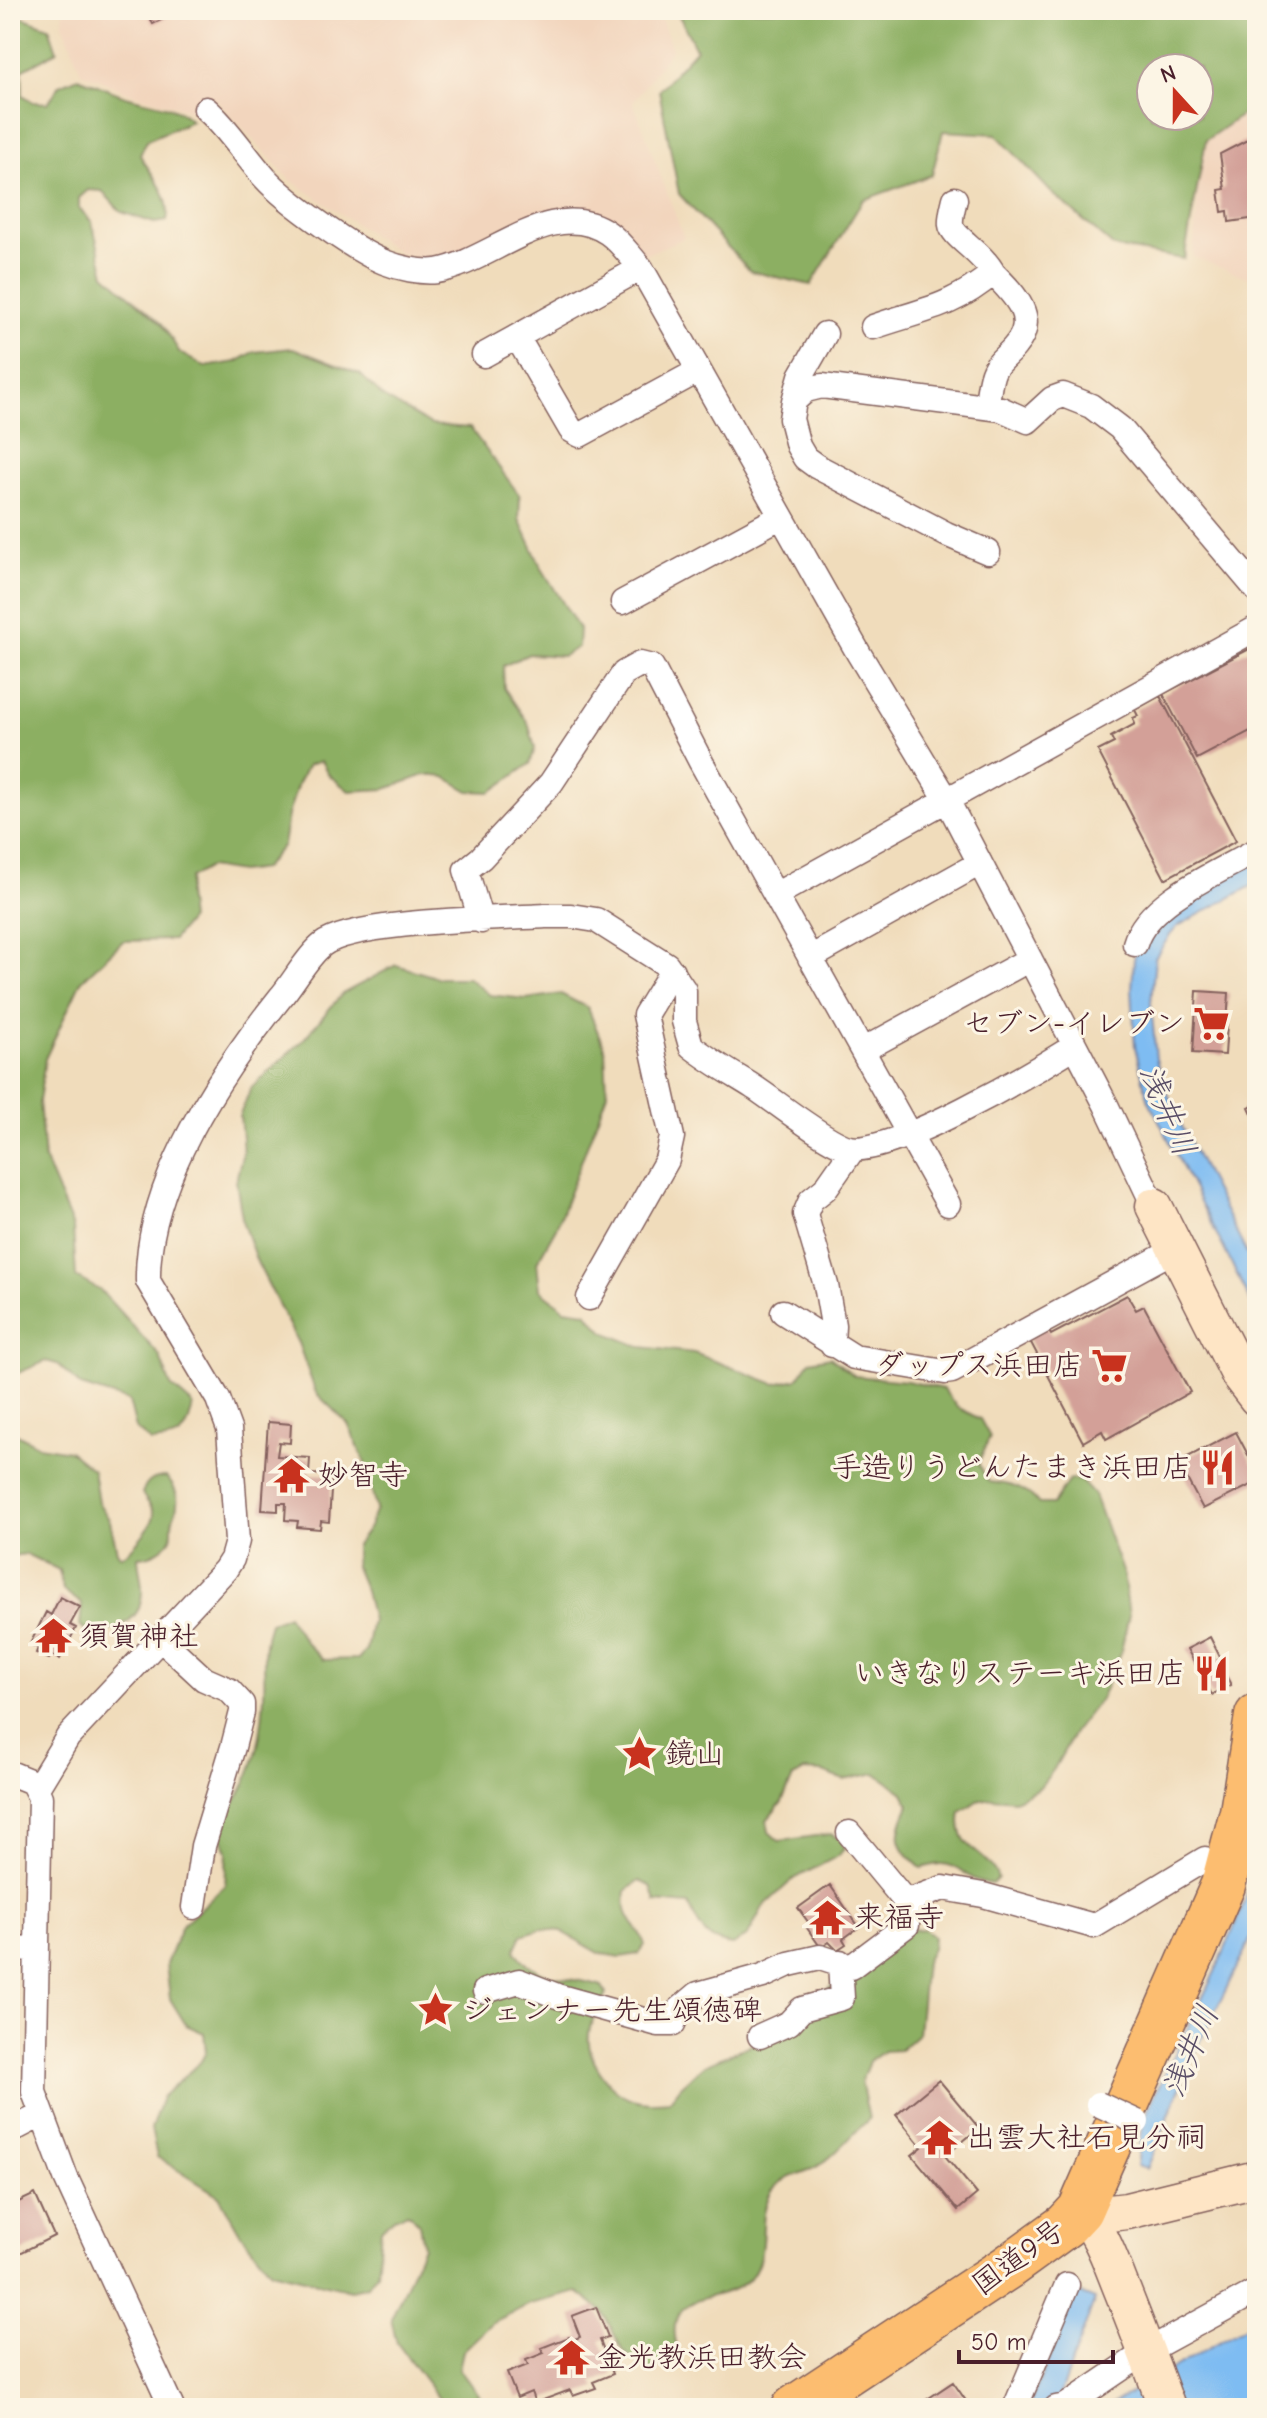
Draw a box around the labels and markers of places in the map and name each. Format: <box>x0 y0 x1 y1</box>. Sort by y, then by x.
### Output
supermarket icon: セブン-イレブン <box>1192 1004 1230 1042</box>
place label: セブン-イレブン <box>963 1006 1185 1041</box>
supermarket icon: ダップス浜田店 <box>1090 1346 1128 1384</box>
place label: ダップス浜田店 <box>874 1348 1083 1383</box>
restaurant icon: 手造りうどんたまき浜田店 <box>1199 1448 1237 1486</box>
place label: 手造りうどんたまき浜田店 <box>831 1450 1192 1485</box>
temple icon: 妙智寺 <box>273 1456 311 1494</box>
place label: 妙智寺 <box>318 1458 408 1493</box>
temple icon: 須賀神社 <box>34 1617 72 1655</box>
place label: 須賀神社 <box>79 1619 199 1654</box>
restaurant icon: いきなりステーキ浜田店 <box>1193 1654 1231 1692</box>
place label: いきなりステーキ浜田店 <box>854 1656 1186 1691</box>
place icon: 鏡山 <box>620 1734 658 1772</box>
place label: 鏡山 <box>665 1736 725 1771</box>
temple icon: 来福寺 <box>809 1898 847 1936</box>
place label: 来福寺 <box>854 1900 944 1935</box>
place icon: ジェンナー先生頌徳碑 <box>417 1991 455 2029</box>
place label: ジェンナー先生頌徳碑 <box>462 1993 762 2028</box>
temple icon: 出雲大社石見分祠 <box>921 2118 959 2156</box>
place label: 出雲大社石見分祠 <box>966 2120 1206 2155</box>
temple icon: 金光教浜田教会 <box>552 2338 590 2376</box>
place label: 金光教浜田教会 <box>597 2340 807 2375</box>

